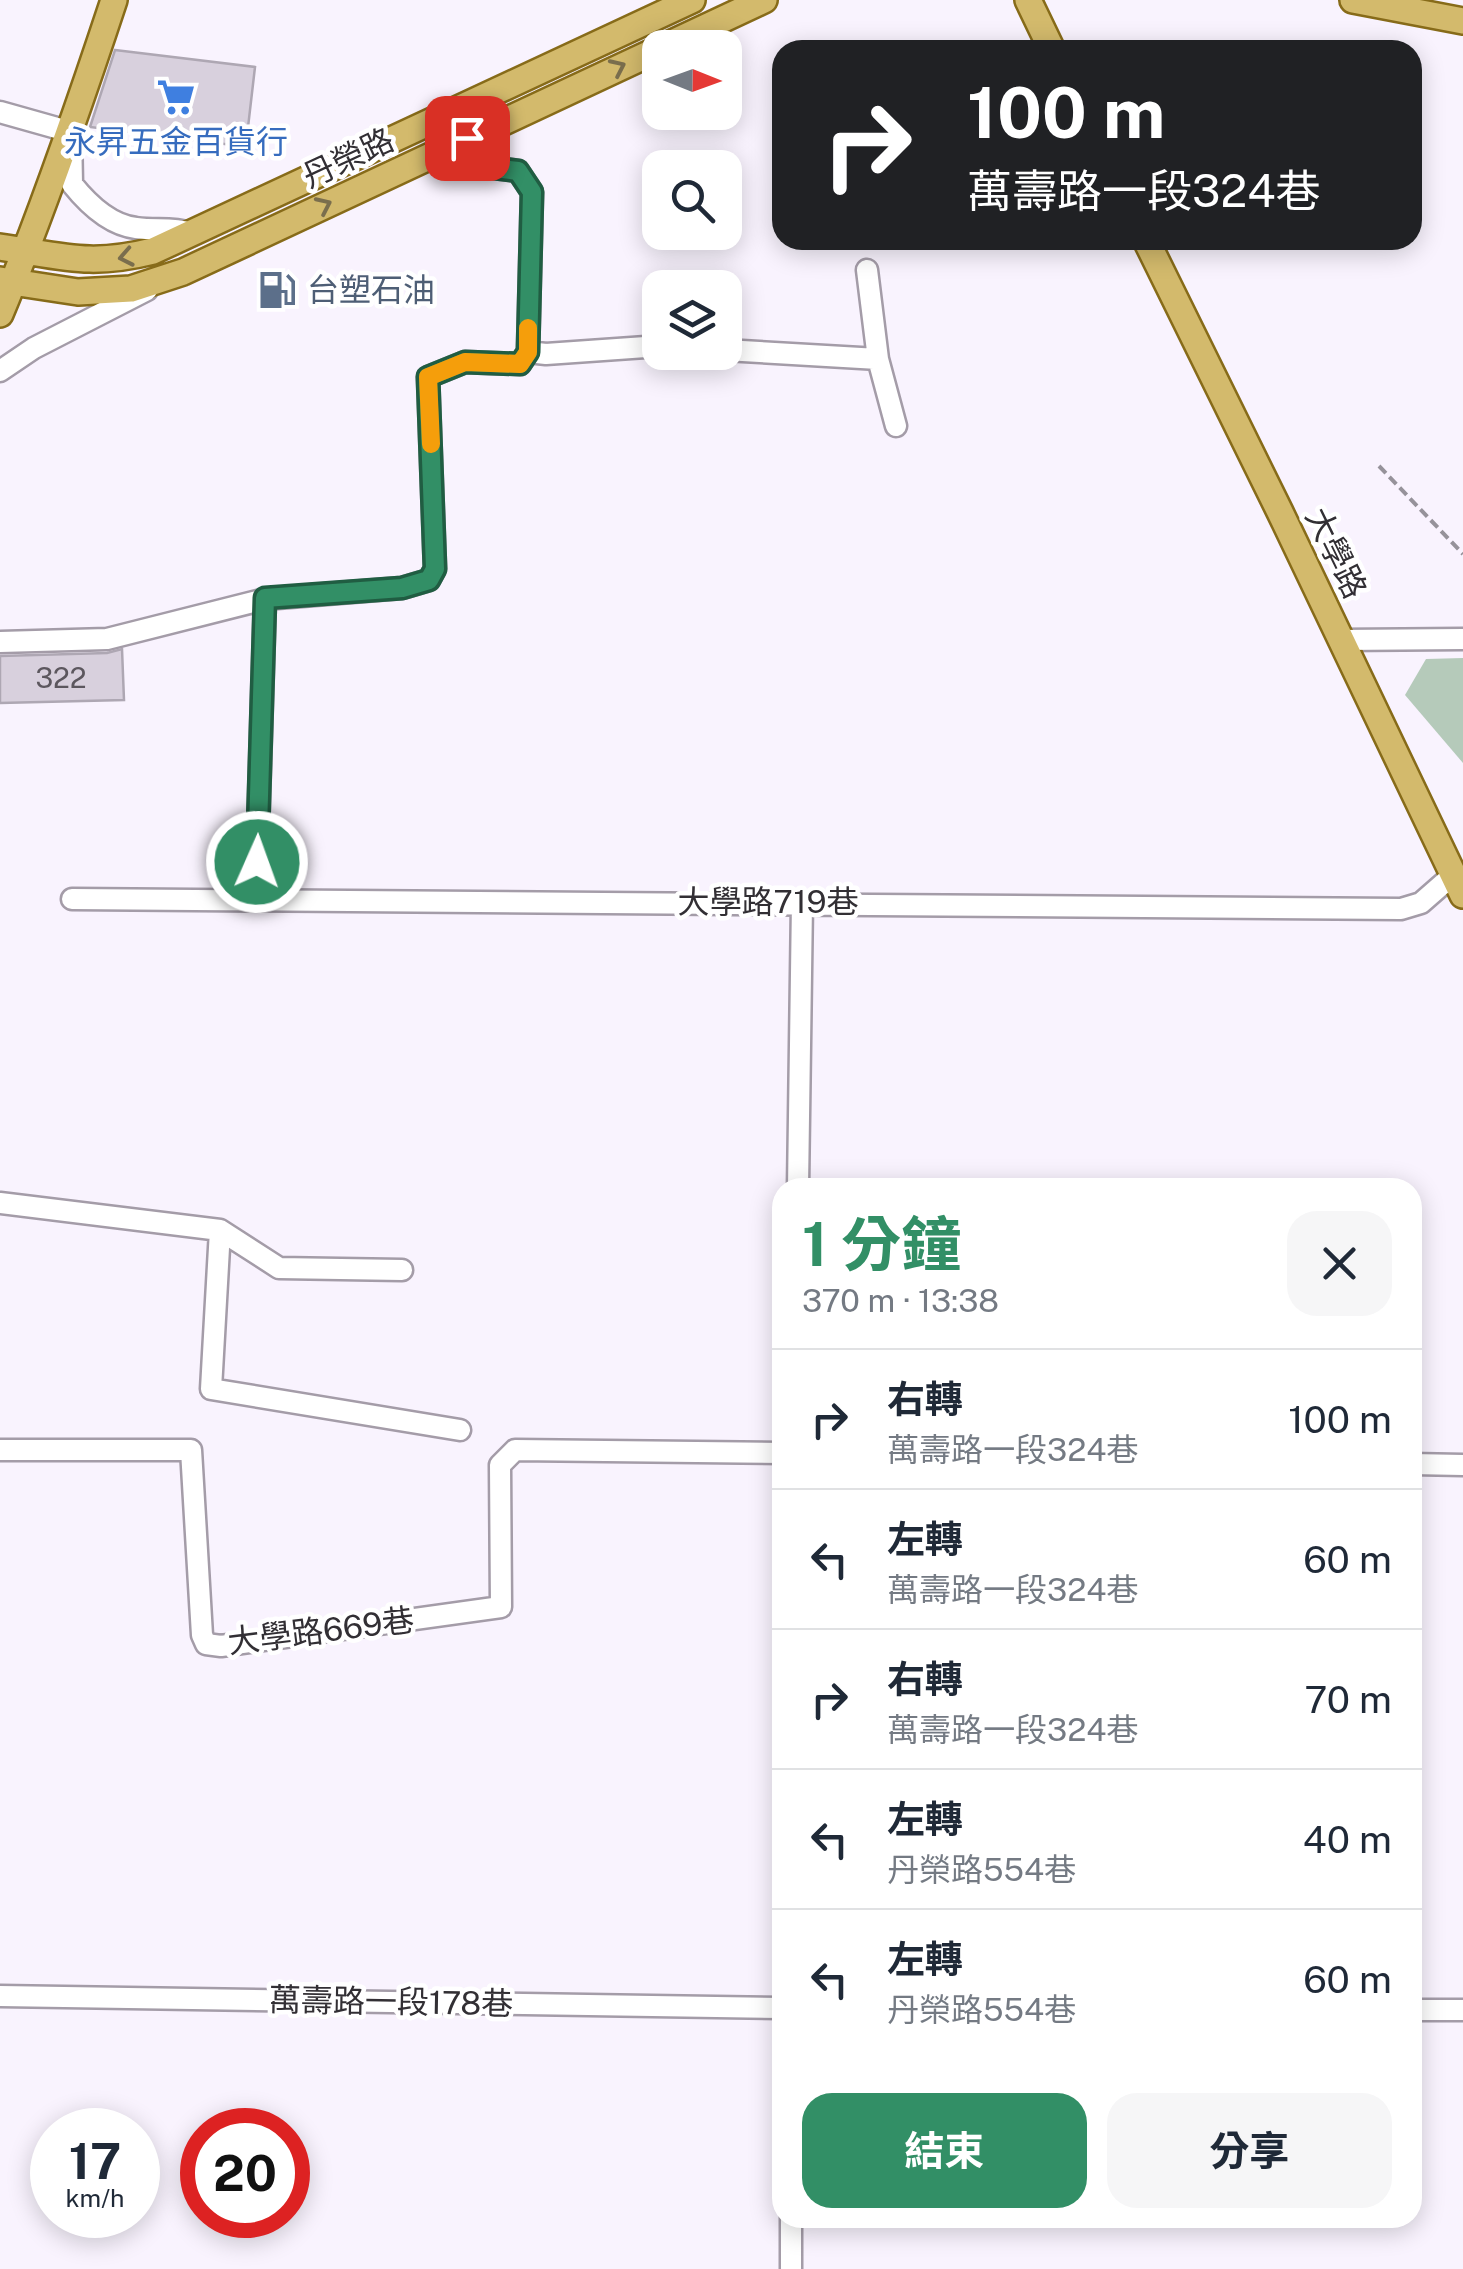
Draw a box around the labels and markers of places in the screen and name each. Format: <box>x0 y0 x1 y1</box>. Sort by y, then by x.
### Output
supermarket icon: 永昇五金百貨行 <box>155 76 197 118</box>
pin <box>425 96 510 181</box>
place label: 永昇五金百貨行 <box>64 123 288 160</box>
fuel station icon: 台塑石油 <box>256 269 298 311</box>
place label: 台塑石油 <box>307 271 435 308</box>

